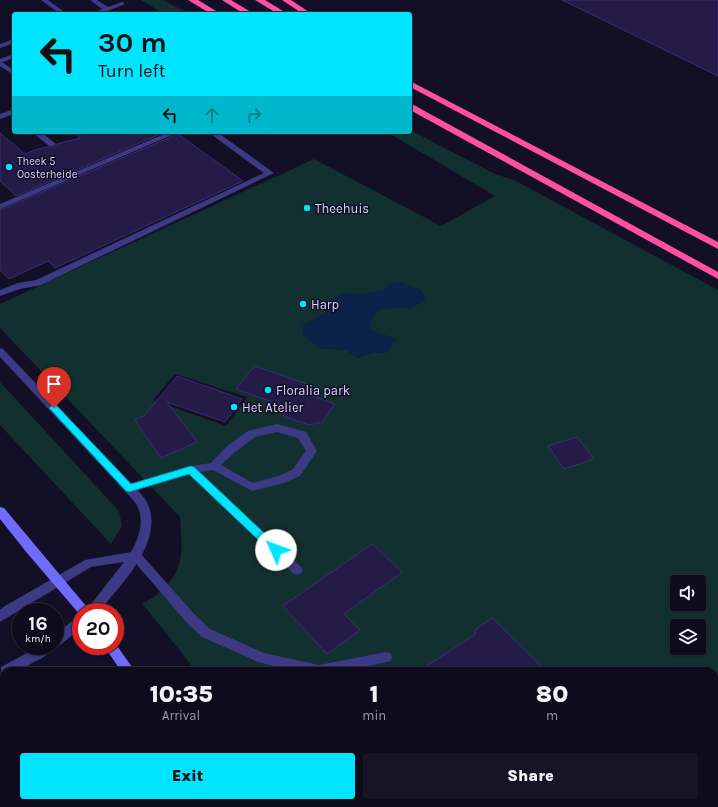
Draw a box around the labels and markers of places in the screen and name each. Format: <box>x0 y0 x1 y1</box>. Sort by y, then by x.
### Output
place label: Theek 5 Oosterheide <box>17 155 78 181</box>
marker: Theek 5 Oosterheide <box>4 162 14 172</box>
place label: Theehuis <box>315 201 369 216</box>
marker: Theehuis <box>302 203 312 213</box>
place label: Harp <box>311 297 339 312</box>
marker: Harp <box>298 299 308 309</box>
pin <box>37 367 71 408</box>
place label: Floralia park <box>276 383 350 398</box>
marker: Floralia park <box>263 385 273 395</box>
place label: Het Atelier <box>242 400 304 415</box>
marker: Het Atelier <box>229 402 239 412</box>

